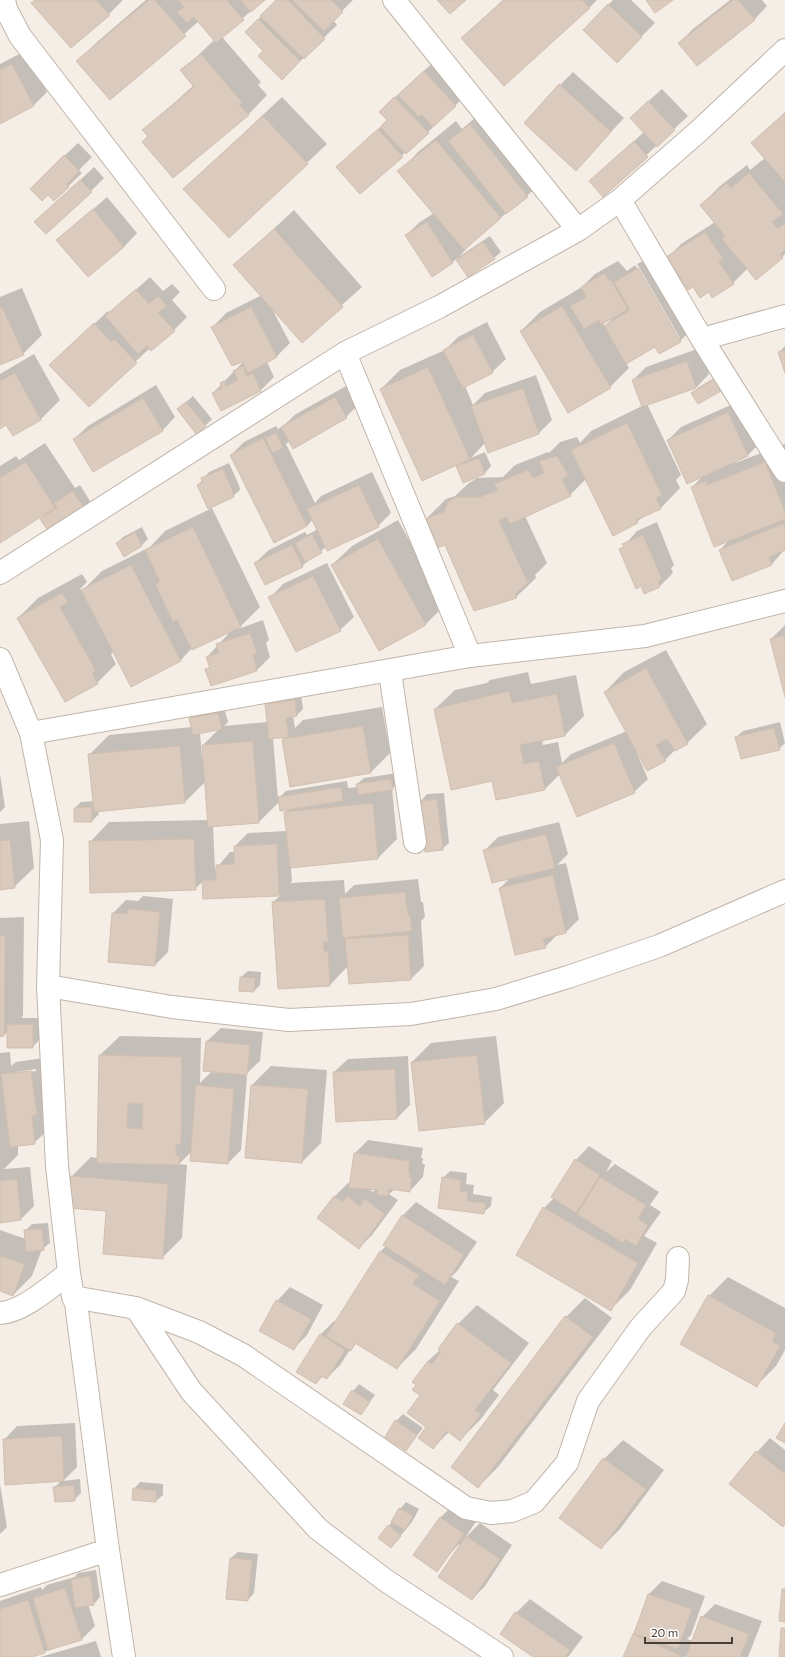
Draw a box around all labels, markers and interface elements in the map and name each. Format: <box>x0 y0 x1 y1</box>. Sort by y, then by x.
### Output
scale bar <box>645 1619 732 1645</box>
text: 20 m <box>651 1625 678 1639</box>

